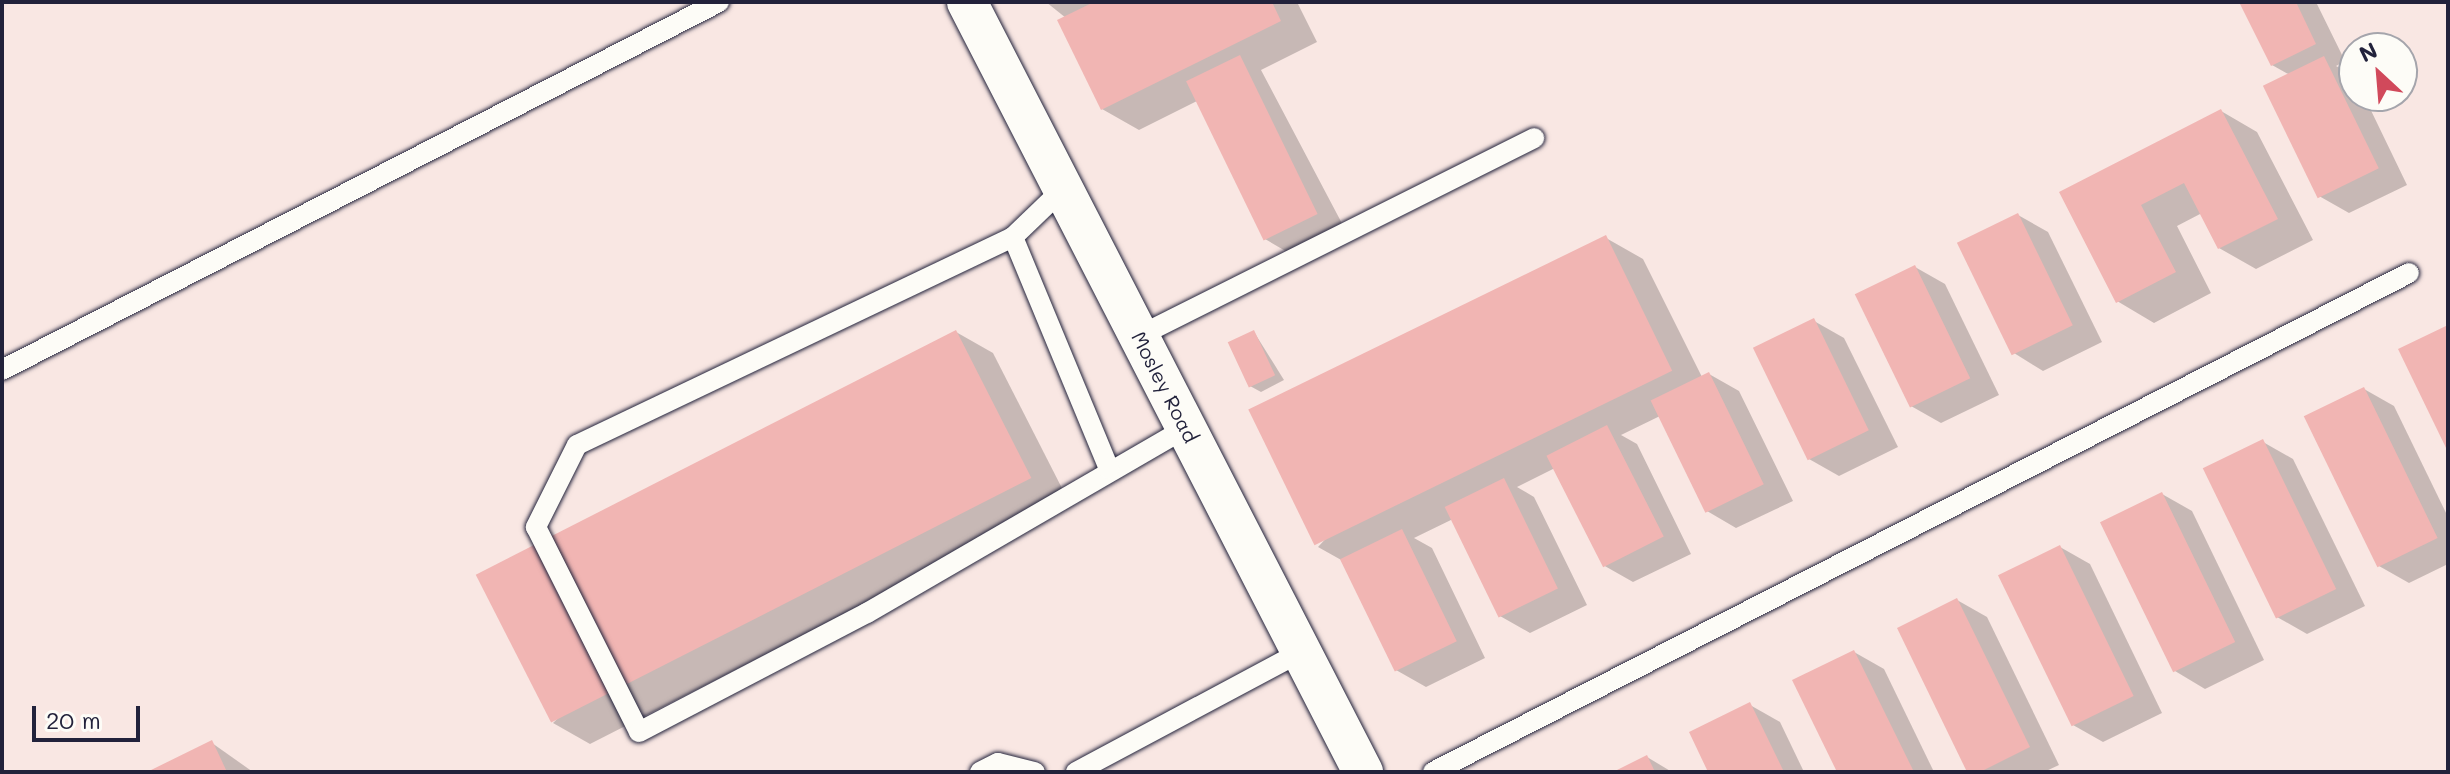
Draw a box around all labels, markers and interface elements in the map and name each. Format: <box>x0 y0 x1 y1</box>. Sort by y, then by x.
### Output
north arrow <box>2338 32 2418 112</box>
text: N <box>2354 35 2382 68</box>
street label: Mosley Road <box>1127 327 1203 447</box>
scale bar <box>36 690 144 740</box>
text: 20 m <box>46 704 101 735</box>

